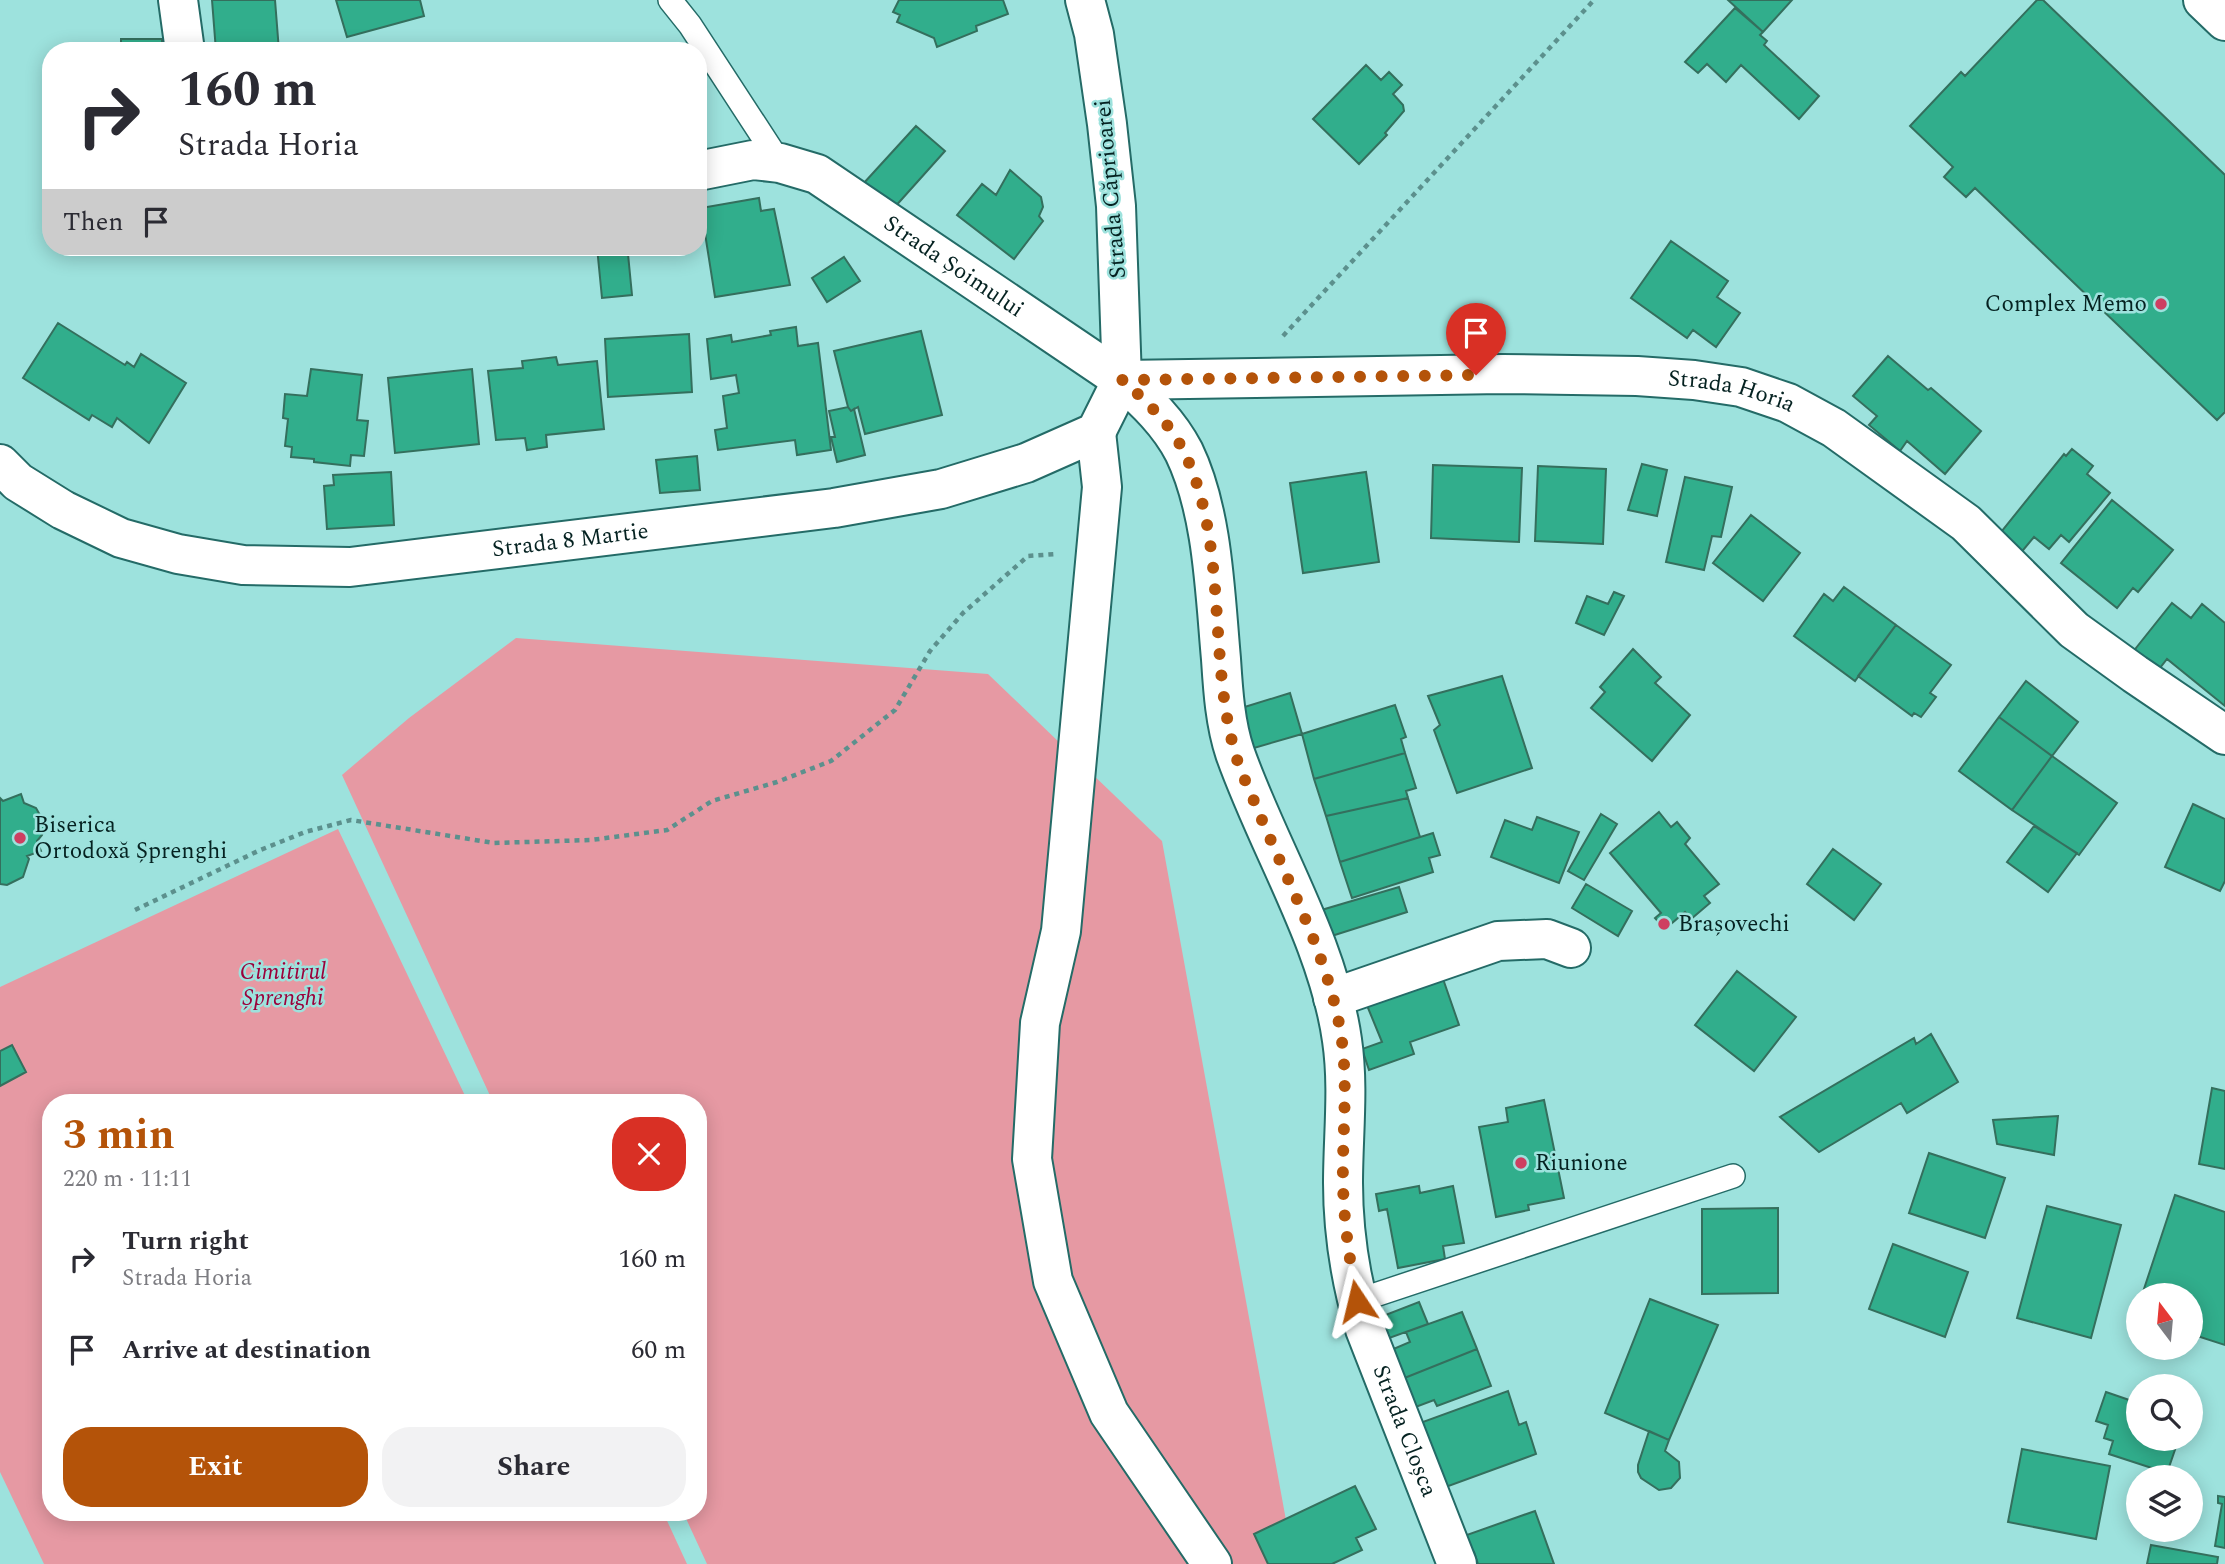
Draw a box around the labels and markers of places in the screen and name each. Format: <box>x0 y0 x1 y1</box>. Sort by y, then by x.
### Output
place label: Complex Memo <box>1985 287 2147 322</box>
marker: Complex Memo <box>2153 296 2169 312</box>
pin <box>1446 303 1506 375</box>
place label: Biserica Ortodoxă Șprenghi <box>34 808 227 869</box>
marker: Biserica Ortodoxă Șprenghi <box>12 830 28 846</box>
place label: Brașovechi <box>1678 907 1790 942</box>
marker: Brașovechi <box>1656 916 1672 932</box>
place label: Riunione <box>1535 1146 1628 1181</box>
marker: Riunione <box>1513 1155 1529 1171</box>

